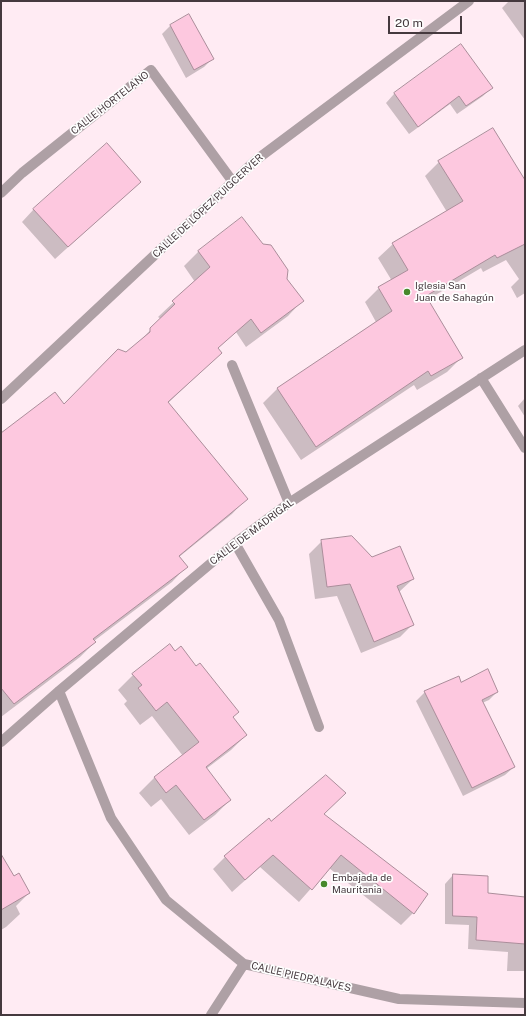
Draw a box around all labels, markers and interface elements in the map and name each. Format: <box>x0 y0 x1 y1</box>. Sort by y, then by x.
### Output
scale bar <box>390 8 464 34</box>
text: 20 m <box>395 16 423 30</box>
street label: CALLE HORTELANO <box>69 69 151 137</box>
street label: CALLE DE LÓPEZ PUIGCERVER <box>150 152 266 260</box>
place label: Iglesia San Juan de Sahagún <box>415 280 494 304</box>
marker: Iglesia San Juan de Sahagún <box>402 287 412 297</box>
street label: CALLE DE MADRIGAL <box>208 496 296 568</box>
place label: Embajada de Mauritania <box>332 872 392 896</box>
marker: Embajada de Mauritania <box>319 879 329 889</box>
street label: CALLE PIEDRALAVES <box>250 960 352 994</box>

